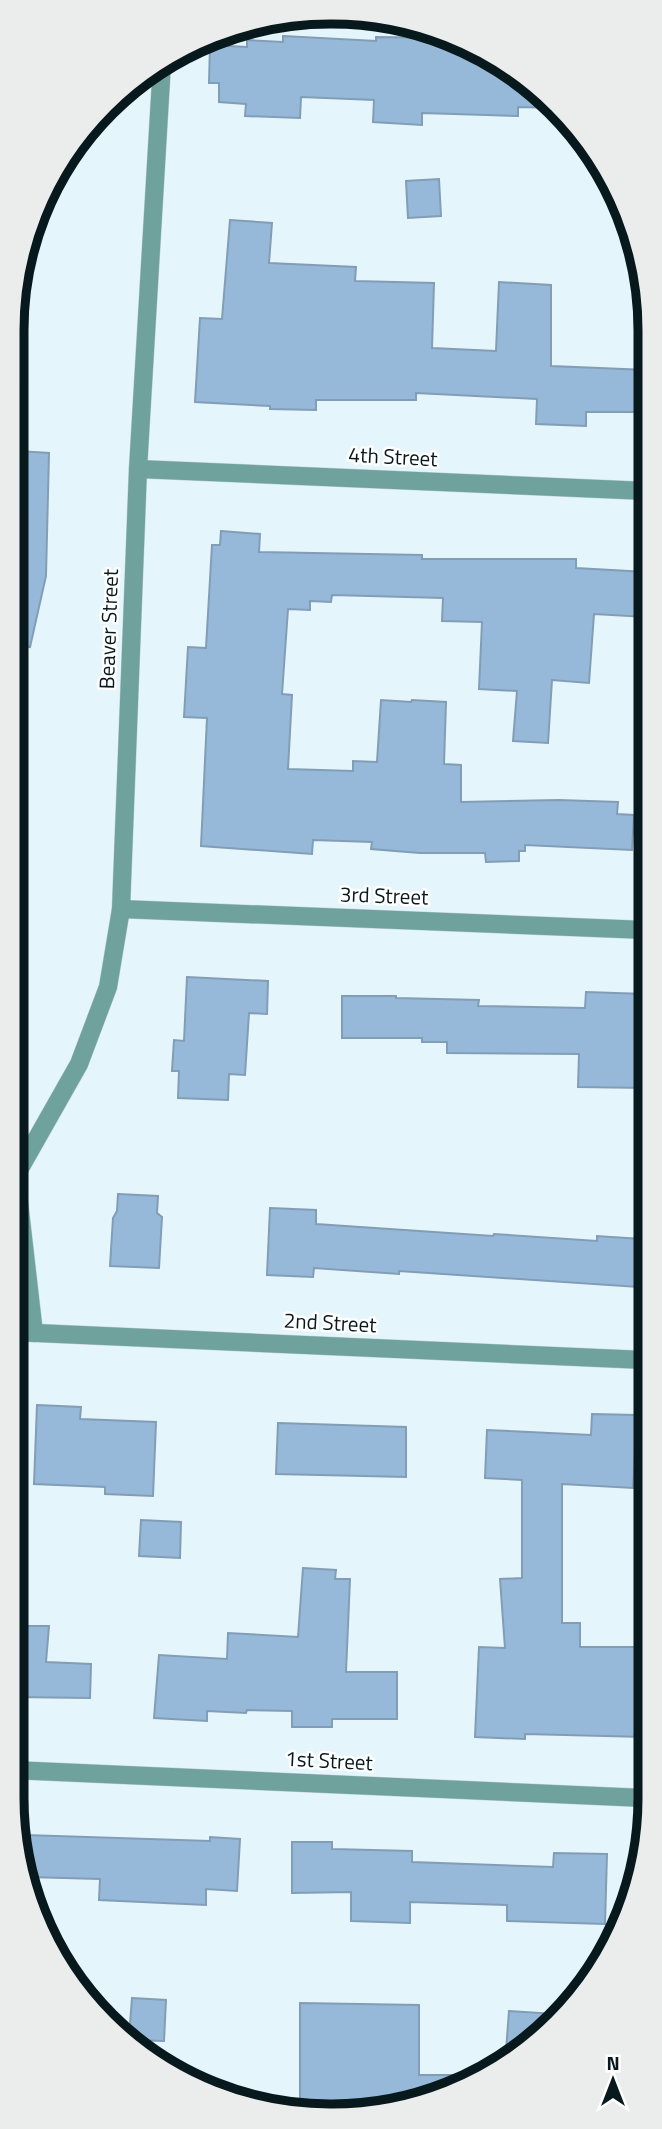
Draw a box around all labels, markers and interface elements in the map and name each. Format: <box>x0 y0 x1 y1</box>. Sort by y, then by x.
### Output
street label: 4th Street <box>348 438 439 474</box>
street label: Beaver Street <box>90 568 126 690</box>
street label: 3rd Street <box>339 877 430 913</box>
street label: 2nd Street <box>283 1304 378 1340</box>
street label: 1st Street <box>284 1742 374 1778</box>
north arrow <box>578 2045 648 2115</box>
text: N <box>606 2048 620 2077</box>

